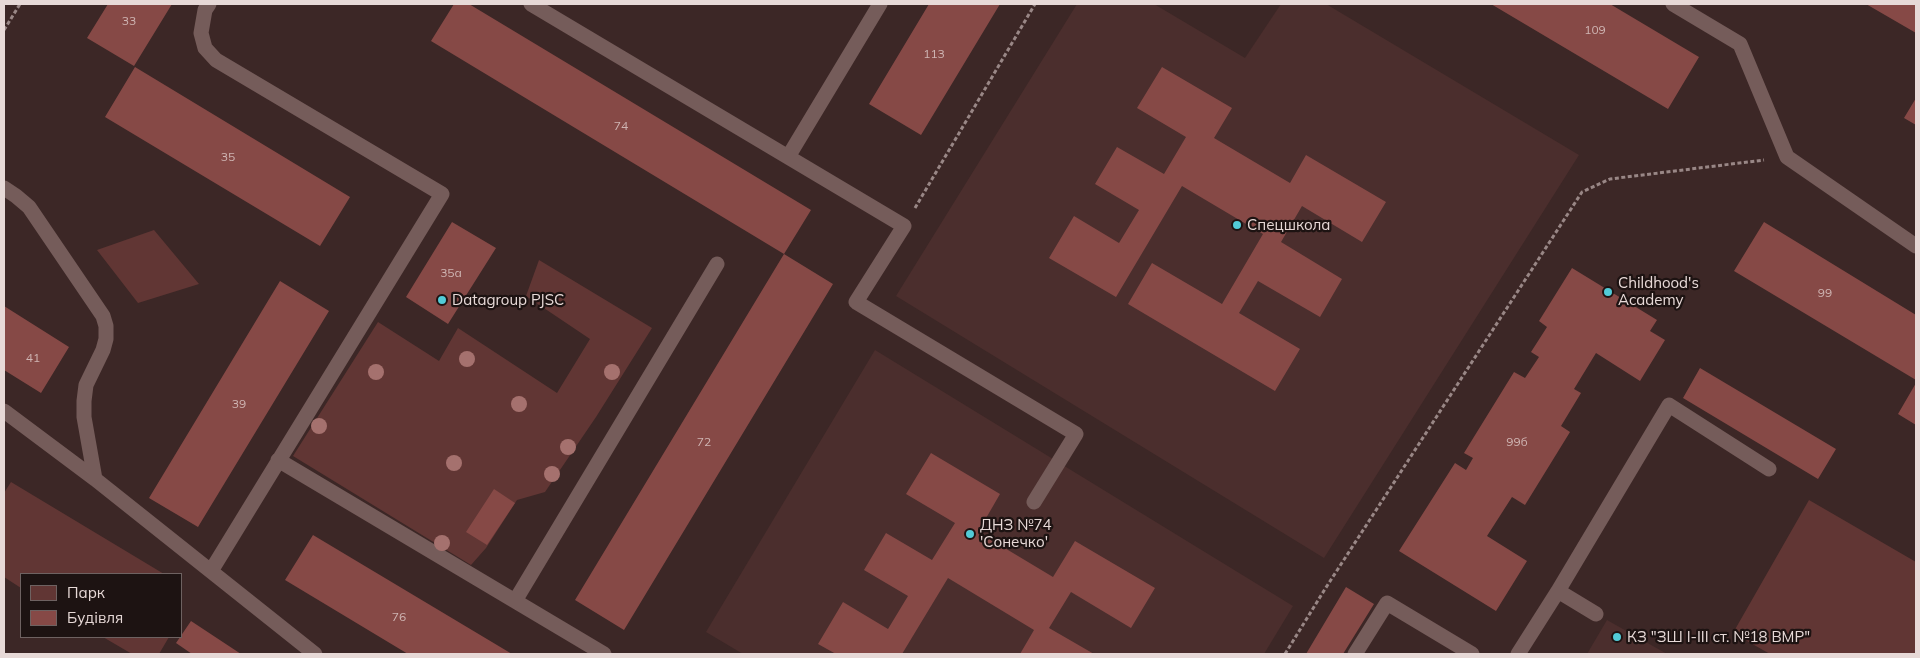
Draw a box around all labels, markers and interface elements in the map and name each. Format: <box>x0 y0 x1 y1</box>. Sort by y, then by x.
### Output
house number: 33 <box>122 14 136 28</box>
house number: 109 <box>1584 23 1606 37</box>
house number: 113 <box>923 47 945 61</box>
house number: 74 <box>614 119 628 133</box>
house number: 35 <box>221 150 235 164</box>
place label: Спецшкола <box>1247 216 1331 234</box>
marker: Спецшкола <box>1231 219 1243 231</box>
house number: 35а <box>440 266 462 280</box>
place label: Childhood's Academy <box>1618 274 1699 309</box>
marker: Childhood's Academy <box>1602 286 1614 298</box>
house number: 99 <box>1818 286 1832 300</box>
place label: Datagroup PJSC <box>452 291 564 309</box>
marker: Datagroup PJSC <box>436 294 448 306</box>
house number: 41 <box>26 351 40 365</box>
house number: 39 <box>232 397 246 411</box>
house number: 72 <box>697 435 711 449</box>
house number: 99б <box>1506 435 1528 449</box>
place label: ДНЗ №74 'Сонечко' <box>980 516 1052 551</box>
marker: ДНЗ №74 'Сонечко' <box>964 528 976 540</box>
legend <box>20 573 182 638</box>
text: Парк <box>67 583 105 602</box>
text: Будівля <box>67 608 123 627</box>
house number: 76 <box>392 610 406 624</box>
place label: КЗ "ЗШ І-ІІІ ст. №18 ВМР" <box>1627 628 1810 646</box>
marker: КЗ "ЗШ І-ІІІ ст. №18 ВМР" <box>1611 631 1623 643</box>

